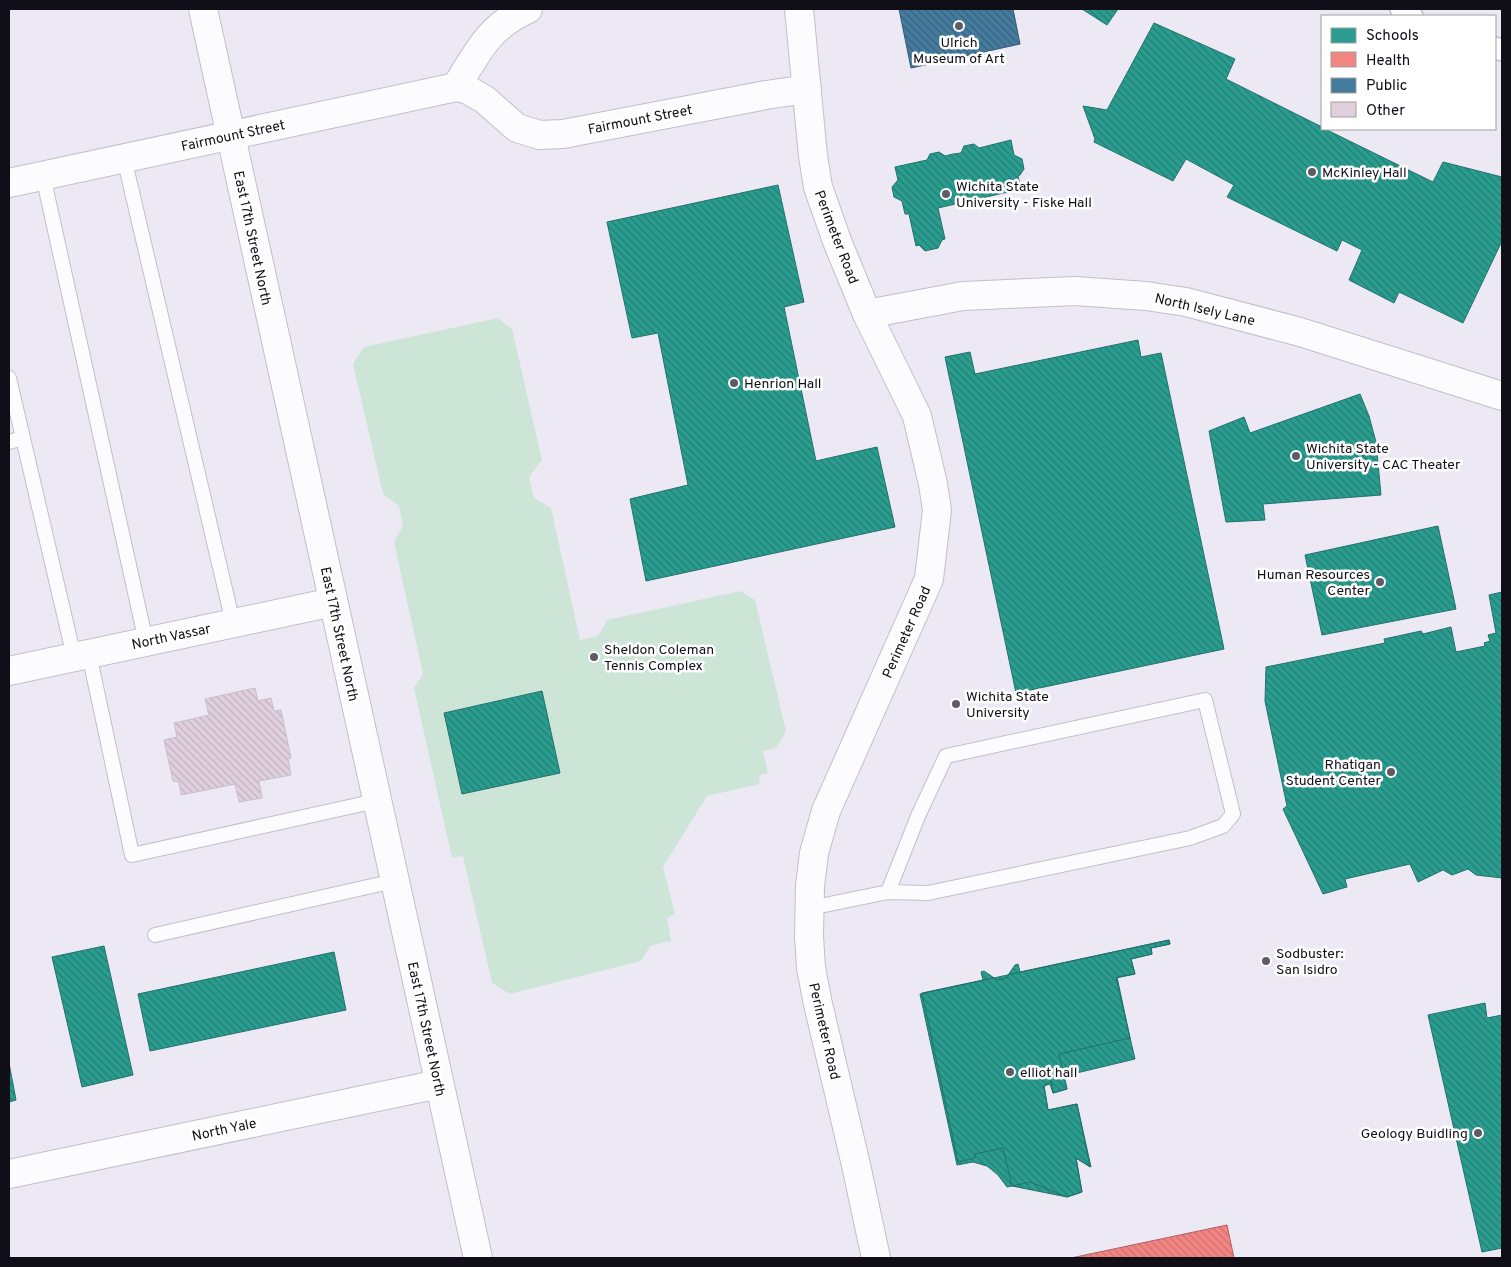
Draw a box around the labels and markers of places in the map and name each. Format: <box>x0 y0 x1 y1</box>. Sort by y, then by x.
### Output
marker: Ulrich Museum of Art <box>953 20 965 32</box>
place label: Ulrich Museum of Art <box>913 35 1005 68</box>
place label: McKinley Hall <box>1322 165 1407 182</box>
marker: McKinley Hall <box>1306 166 1318 178</box>
place label: Wichita State University - Fiske Hall <box>956 179 1092 212</box>
marker: Wichita State University - Fiske Hall <box>940 188 952 200</box>
place label: Henrion Hall <box>744 376 822 393</box>
marker: Henrion Hall <box>728 377 740 389</box>
place label: Wichita State University - CAC Theater <box>1306 441 1461 474</box>
marker: Wichita State University - CAC Theater <box>1290 450 1302 462</box>
place label: Human Resources Center <box>1257 567 1371 600</box>
marker: Human Resources Center <box>1374 576 1386 588</box>
place label: Sheldon Coleman Tennis Complex <box>604 642 714 675</box>
marker: Sheldon Coleman Tennis Complex <box>588 651 600 663</box>
place label: Wichita State University <box>966 689 1049 722</box>
marker: Wichita State University <box>950 698 962 710</box>
place label: Rhatigan Student Center <box>1285 757 1382 790</box>
marker: Rhatigan Student Center <box>1385 766 1397 778</box>
place label: Sodbuster: San Isidro <box>1276 946 1344 979</box>
marker: Sodbuster: San Isidro <box>1260 955 1272 967</box>
place label: elliot hall <box>1020 1065 1077 1082</box>
marker: elliot hall <box>1004 1066 1016 1078</box>
place label: Geology Buidling <box>1361 1126 1468 1143</box>
marker: Geology Buidling <box>1472 1127 1484 1139</box>

